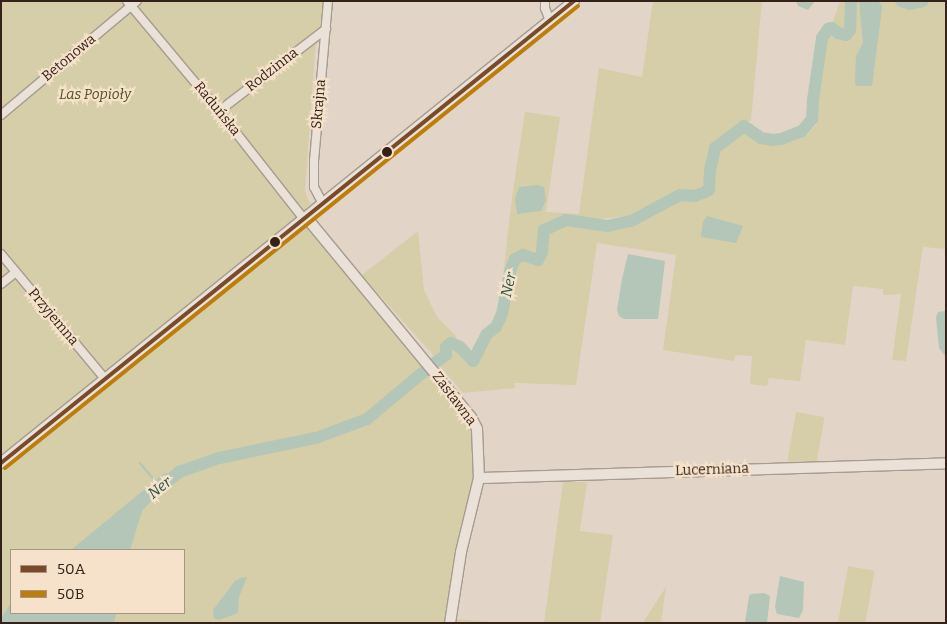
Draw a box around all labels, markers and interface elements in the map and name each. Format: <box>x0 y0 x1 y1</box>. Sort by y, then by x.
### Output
street label: Betonowa <box>39 31 99 85</box>
street label: Rodzinna <box>243 44 301 96</box>
street label: Skrajna <box>308 78 330 130</box>
street label: Raduńska <box>190 79 244 139</box>
park label: Las Popioły <box>59 87 131 103</box>
unlabelled marker <box>382 147 392 157</box>
unlabelled marker <box>270 237 280 247</box>
water label: Ner <box>497 271 521 299</box>
street label: Przyjemna <box>24 285 82 349</box>
street label: Zastawna <box>428 369 480 429</box>
street label: Lucerniana <box>675 460 749 480</box>
water label: Ner <box>145 473 175 503</box>
legend <box>10 549 185 614</box>
text: 50A <box>57 560 85 578</box>
text: 50B <box>57 585 84 603</box>

